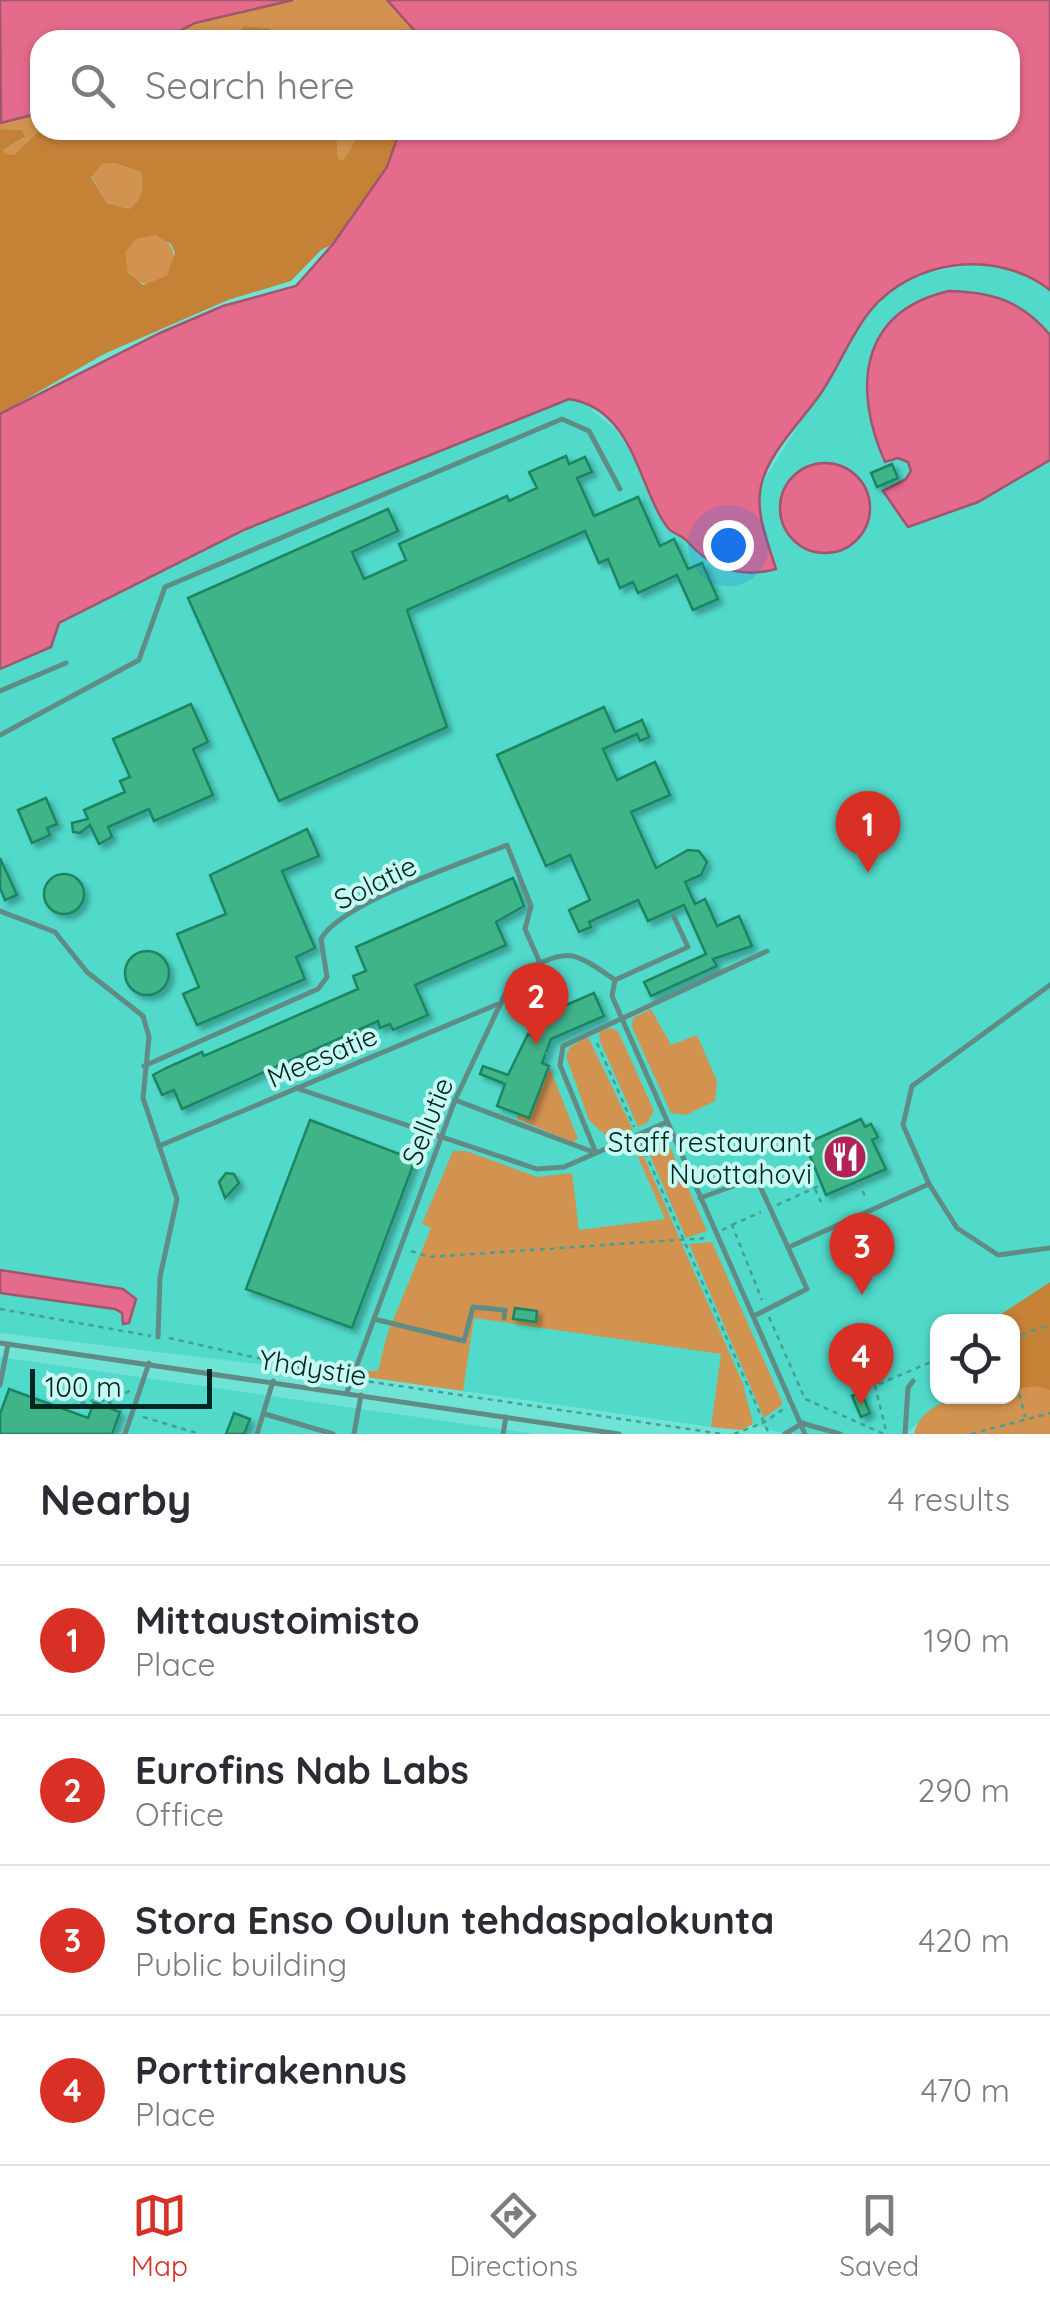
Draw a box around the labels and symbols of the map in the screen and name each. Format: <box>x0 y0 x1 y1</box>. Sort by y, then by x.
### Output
your location <box>703 520 754 571</box>
pin: 1 <box>836 790 900 873</box>
street label: Solatie <box>328 847 422 917</box>
pin: 2 <box>504 962 568 1045</box>
street label: Meesatie <box>262 1017 382 1095</box>
street label: Sellutie <box>394 1072 460 1170</box>
place label: Staff restaurant Nuottahovi <box>608 1124 812 1191</box>
restaurant icon: Staff restaurant Nuottahovi <box>822 1134 868 1180</box>
pin: 3 <box>830 1212 894 1295</box>
pin: 4 <box>828 1322 894 1405</box>
street label: Yhdystie <box>257 1341 369 1393</box>
scale bar <box>30 1364 212 1408</box>

